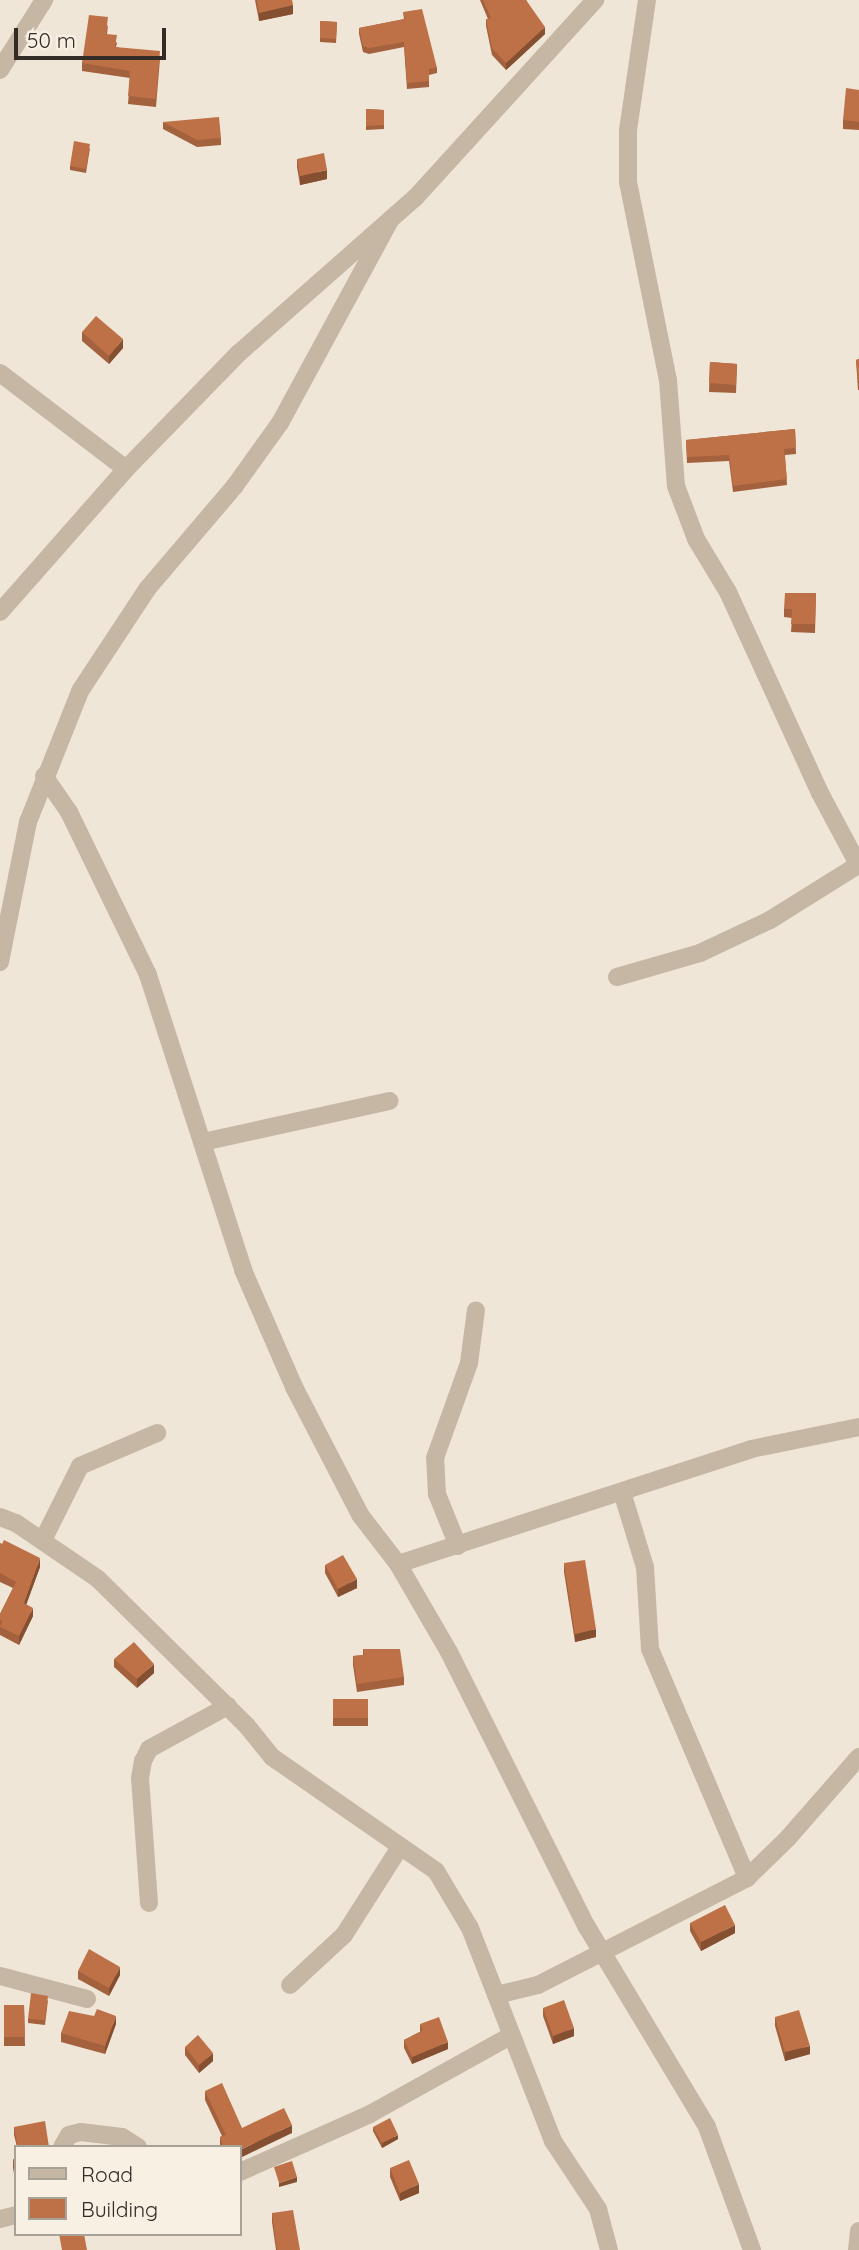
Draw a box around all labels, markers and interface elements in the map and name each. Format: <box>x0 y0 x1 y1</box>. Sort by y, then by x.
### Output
scale bar <box>18 14 170 58</box>
text: 50 m <box>27 27 76 53</box>
legend <box>14 2145 242 2236</box>
text: Road <box>81 2161 133 2187</box>
text: Building <box>81 2196 158 2222</box>

